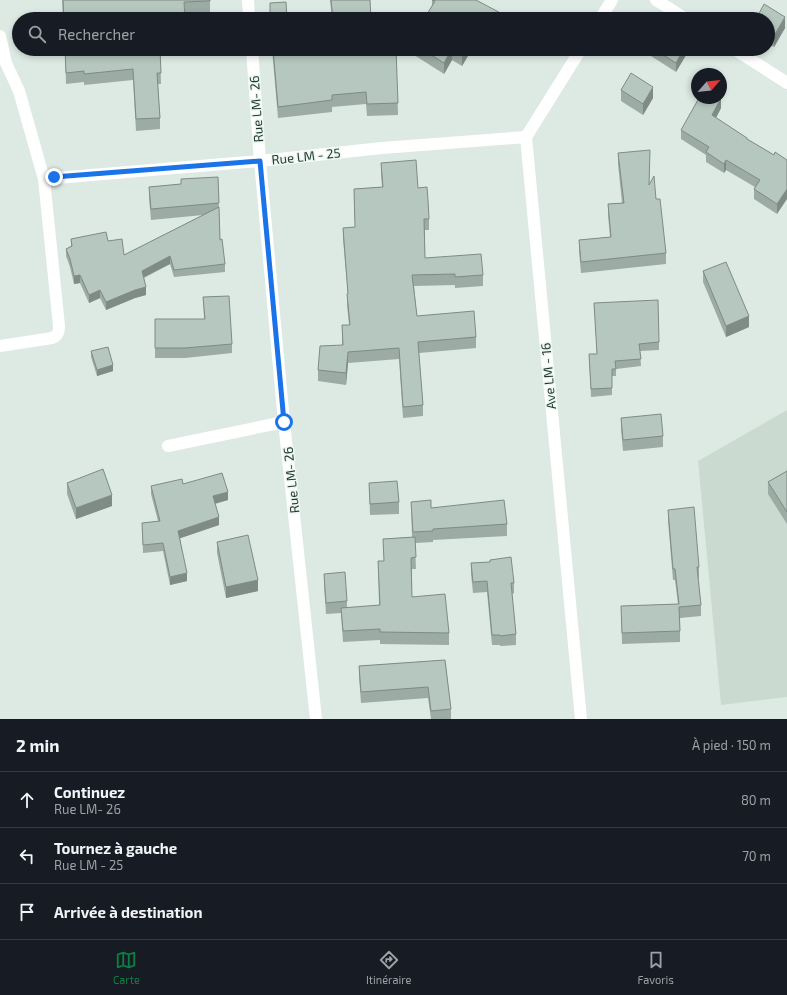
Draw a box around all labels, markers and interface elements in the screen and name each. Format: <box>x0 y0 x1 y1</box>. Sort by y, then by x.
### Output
search box <box>12 12 775 56</box>
icon: search <box>26 23 48 45</box>
text: Rechercher <box>58 25 135 43</box>
north arrow <box>691 68 727 104</box>
street label: Rue LM- 26 <box>246 75 266 143</box>
street label: Rue LM - 25 <box>271 144 341 168</box>
route end <box>45 168 63 186</box>
street label: Ave LM - 16 <box>537 342 559 410</box>
route start <box>275 413 293 431</box>
street label: Rue LM- 26 <box>280 446 302 514</box>
text: 2 min <box>16 735 59 755</box>
text: À pied · 150 m <box>692 737 771 753</box>
text: Continuez <box>54 783 125 801</box>
icon: ahead <box>16 789 38 811</box>
text: 80 m <box>741 792 771 808</box>
text: Rue LM- 26 <box>54 801 121 817</box>
text: Tournez à gauche <box>54 839 177 857</box>
icon: left <box>16 845 38 867</box>
text: 70 m <box>742 848 771 864</box>
text: Rue LM - 25 <box>54 857 123 873</box>
icon: arrive <box>16 901 38 923</box>
text: Arrivée à destination <box>54 903 202 921</box>
tab: Carte <box>113 949 140 986</box>
tab: Itinéraire <box>366 949 411 986</box>
tab: Favoris <box>637 949 674 986</box>

